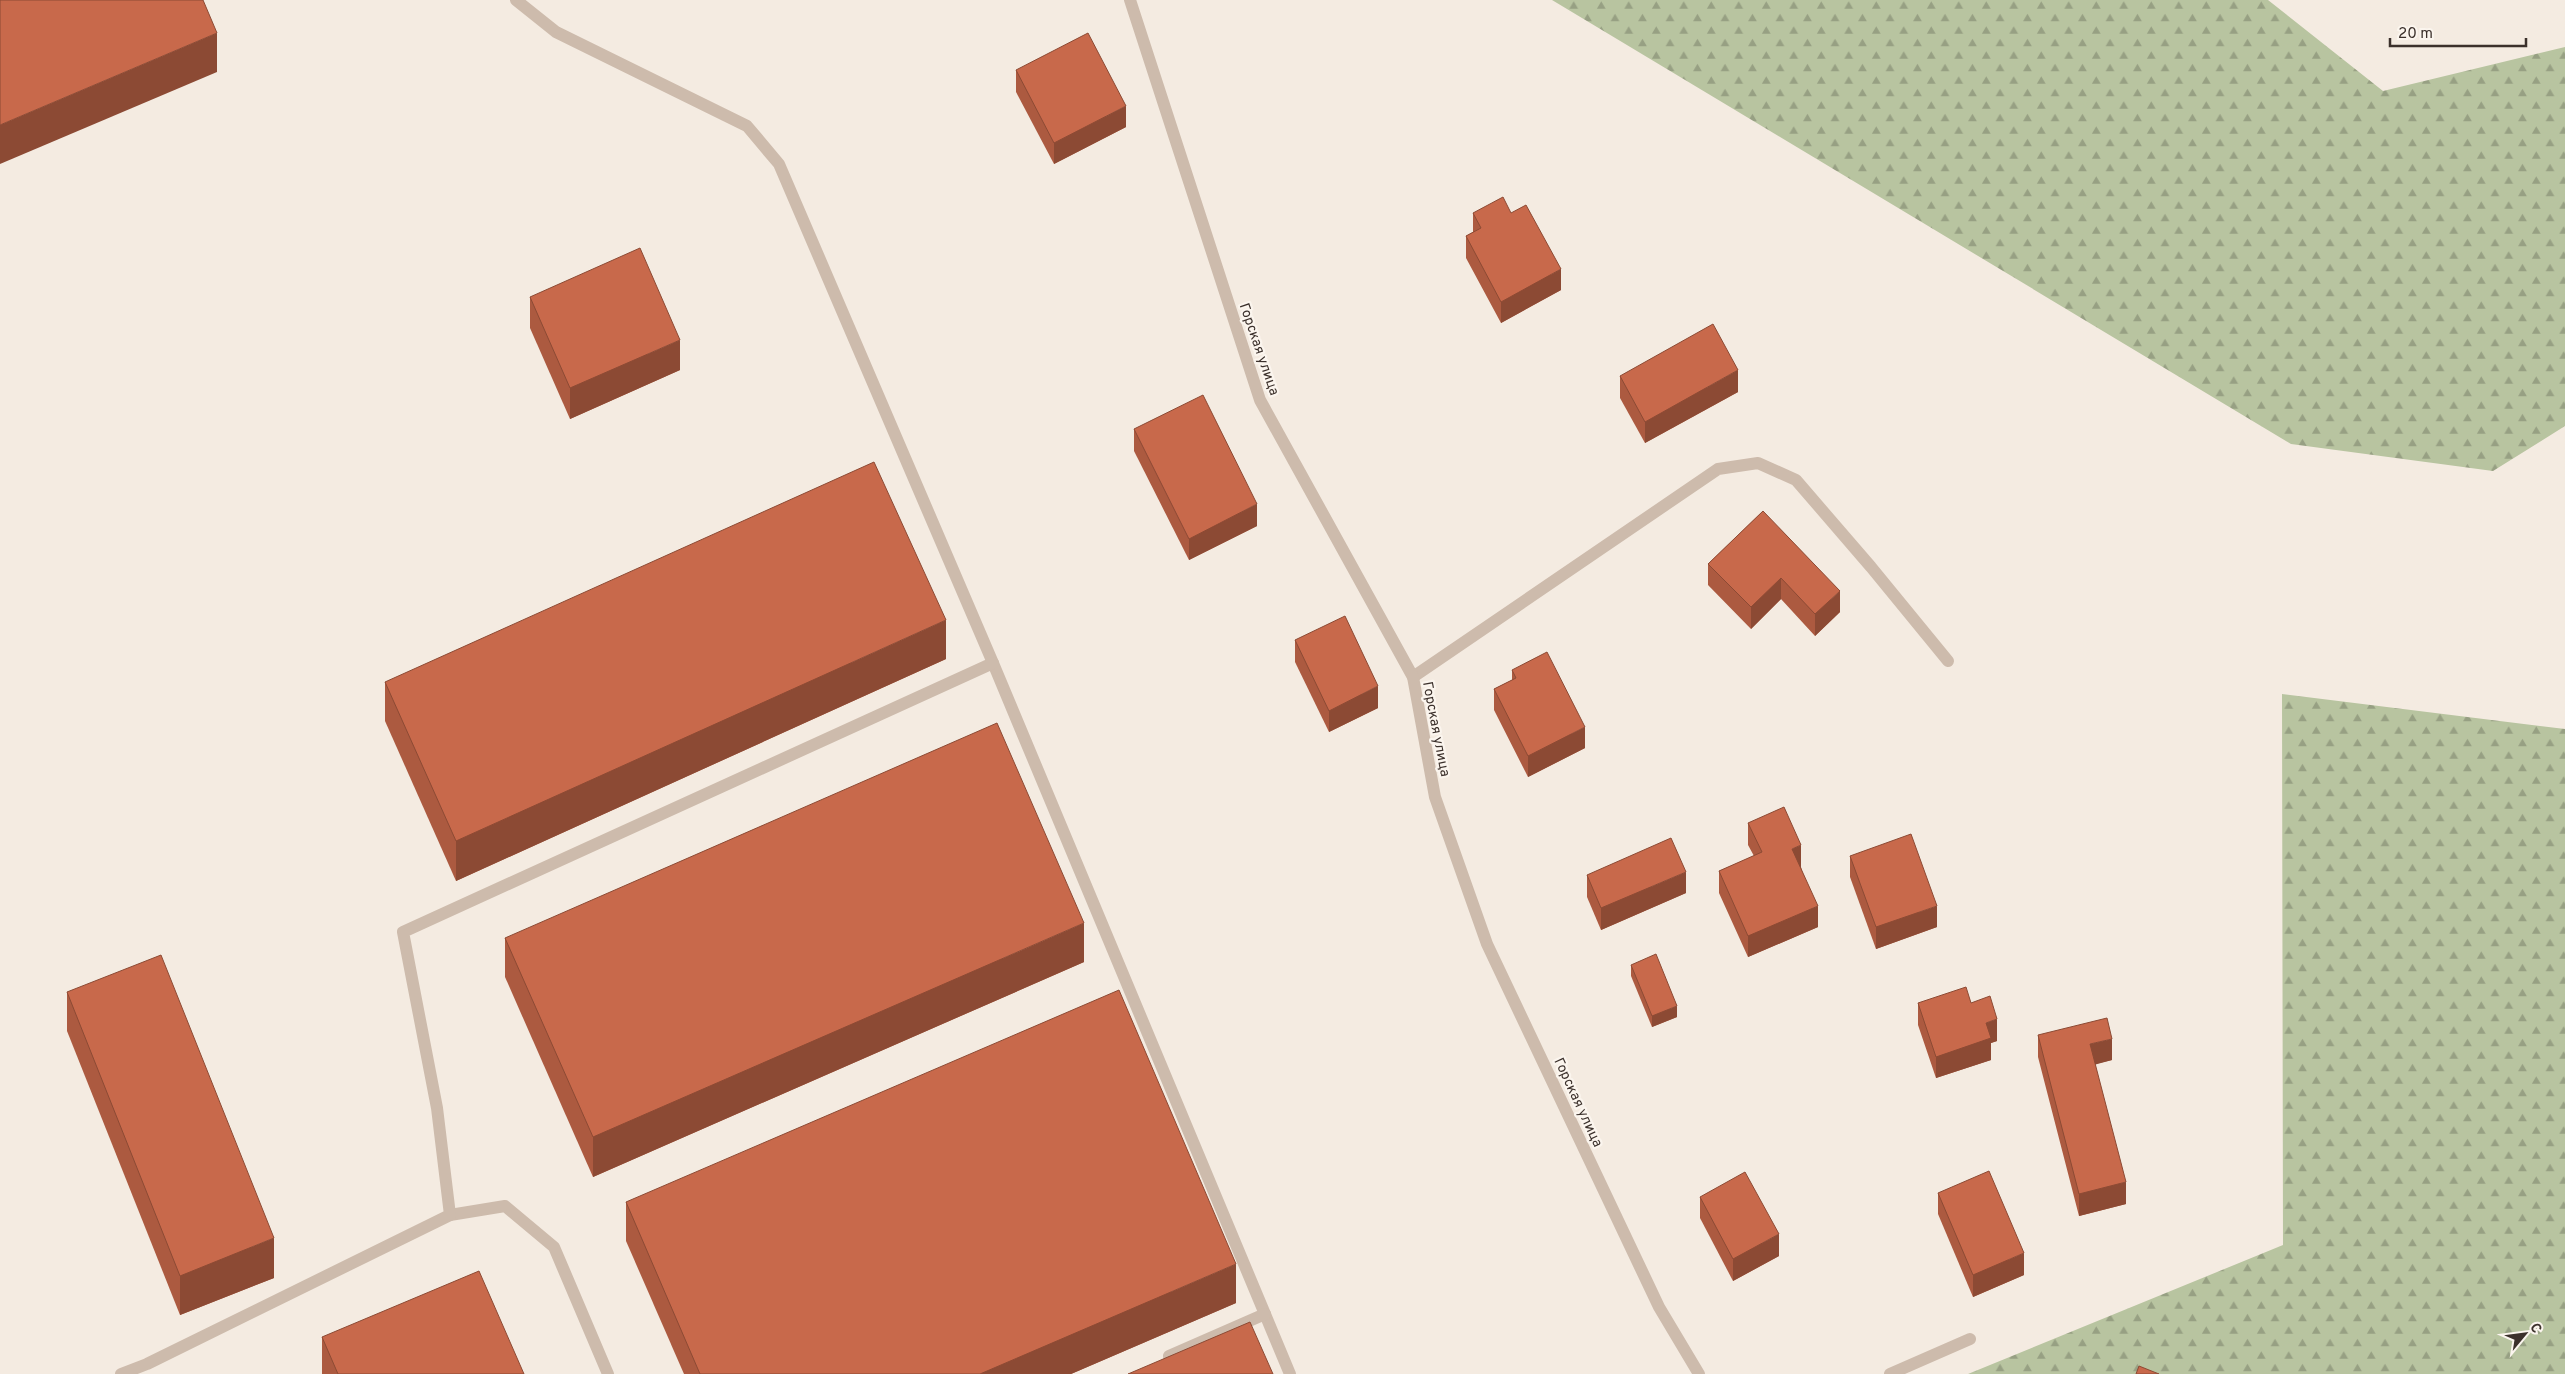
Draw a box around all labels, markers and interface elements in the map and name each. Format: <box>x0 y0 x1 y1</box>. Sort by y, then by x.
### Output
scale bar <box>2390 15 2526 47</box>
text: 20 m <box>2398 25 2433 44</box>
street label: Горская улица <box>1235 301 1282 398</box>
street label: Горская улица <box>1418 680 1453 778</box>
street label: Горская улица <box>1550 1055 1606 1150</box>
north arrow <box>2500 1309 2550 1359</box>
text: С <box>2525 1320 2545 1337</box>

